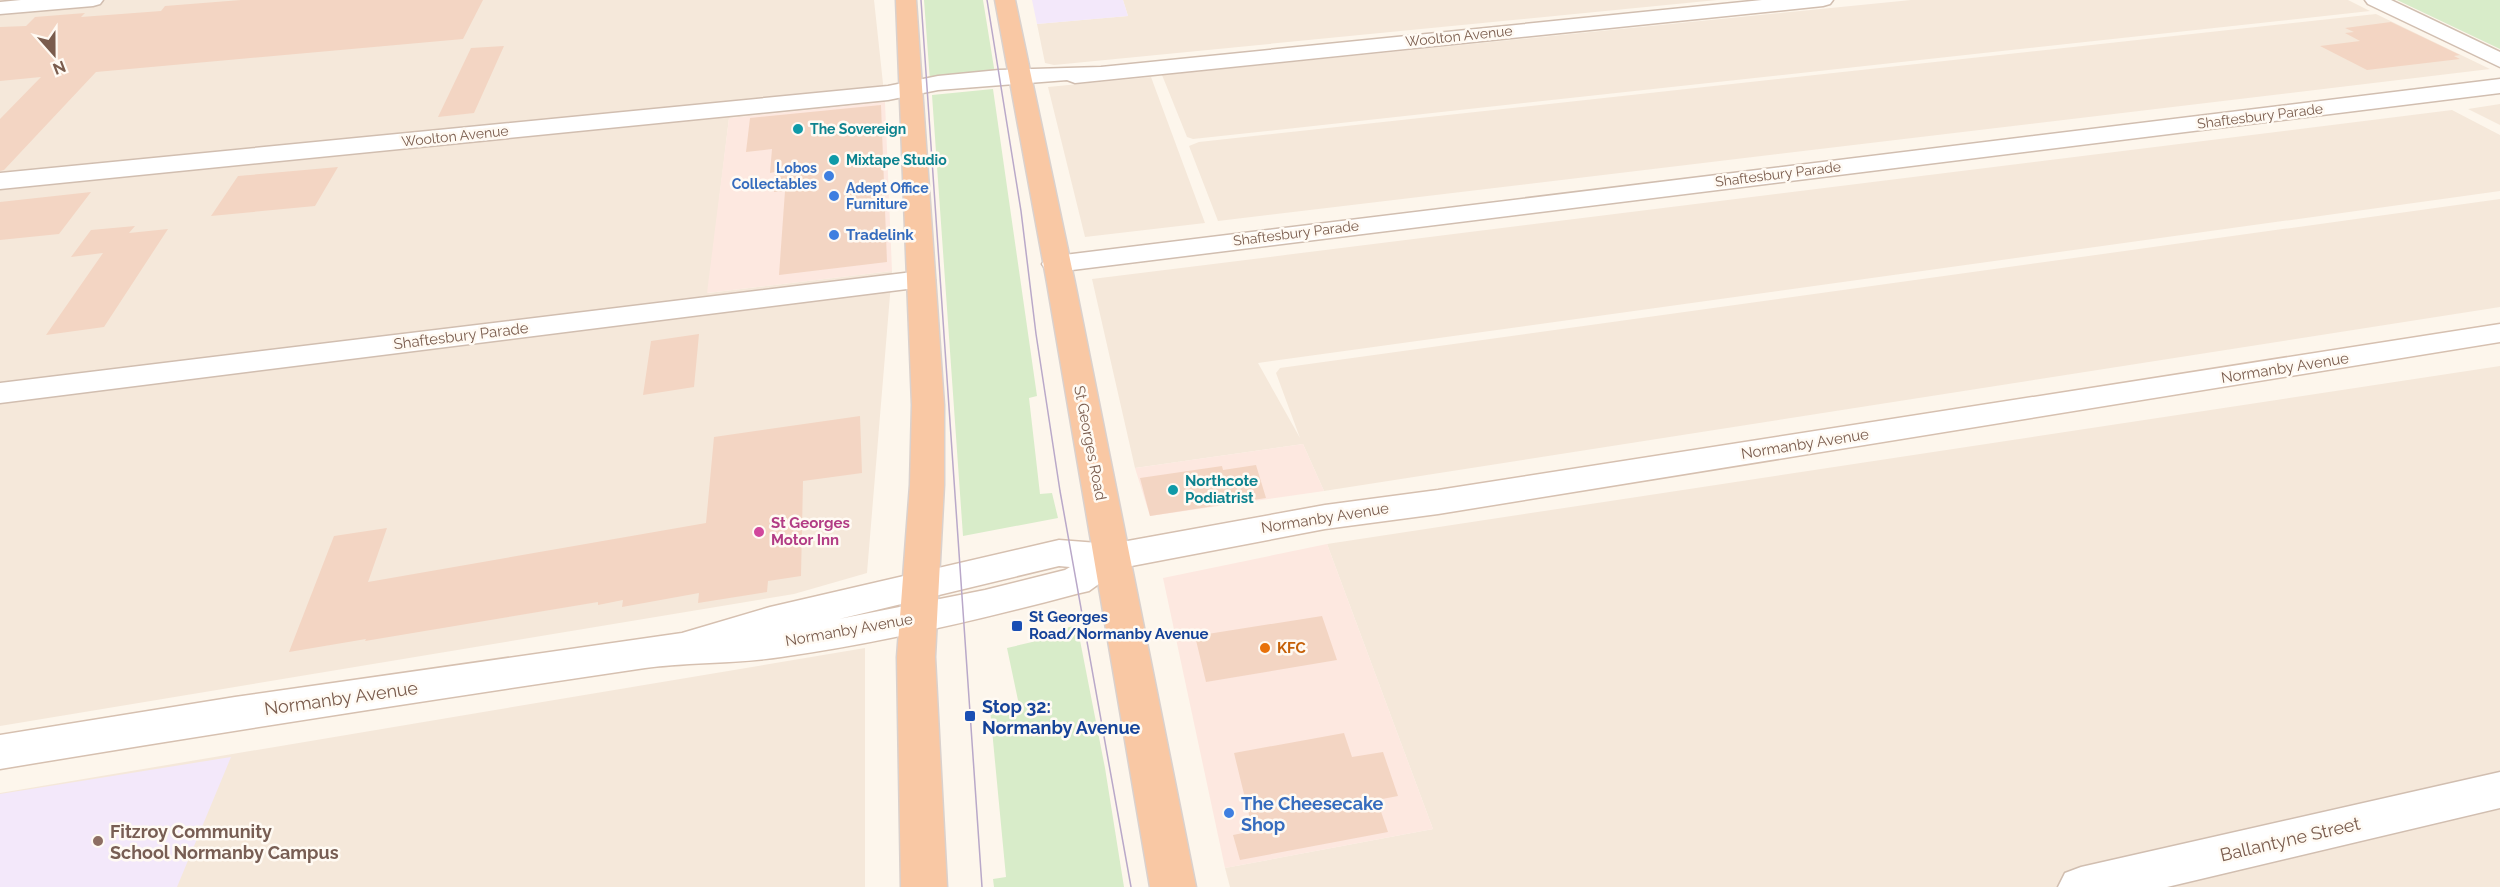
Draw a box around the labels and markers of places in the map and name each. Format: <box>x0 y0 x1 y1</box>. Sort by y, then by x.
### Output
place label: The Sovereign <box>810 121 906 137</box>
marker: The Sovereign <box>791 122 805 136</box>
place label: Mixtape Studio <box>846 152 947 168</box>
marker: Mixtape Studio <box>827 153 841 167</box>
place label: Lobos Collectables <box>732 160 817 192</box>
marker: Lobos Collectables <box>822 169 836 183</box>
place label: Adept Office Furniture <box>846 180 929 212</box>
marker: Adept Office Furniture <box>827 189 841 203</box>
place label: Tradelink <box>846 226 914 244</box>
marker: Tradelink <box>827 228 841 242</box>
place label: Northcote Podiatrist <box>1185 472 1258 507</box>
marker: Northcote Podiatrist <box>1166 483 1180 497</box>
place label: St Georges Motor Inn <box>771 514 850 549</box>
marker: St Georges Motor Inn <box>752 525 766 539</box>
place label: St Georges Road/Normanby Avenue <box>1029 608 1209 643</box>
marker: St Georges Road/Normanby Avenue <box>1010 619 1024 633</box>
place label: KFC <box>1277 639 1306 657</box>
marker: KFC <box>1258 641 1272 655</box>
place label: Stop 32: Normanby Avenue <box>982 696 1141 738</box>
marker: Stop 32: Normanby Avenue <box>963 709 977 723</box>
place label: The Cheesecake Shop <box>1241 793 1384 835</box>
marker: The Cheesecake Shop <box>1222 806 1236 820</box>
place label: Fitzroy Community School Normanby Campus <box>110 821 339 863</box>
marker: Fitzroy Community School Normanby Campus <box>91 834 105 848</box>

